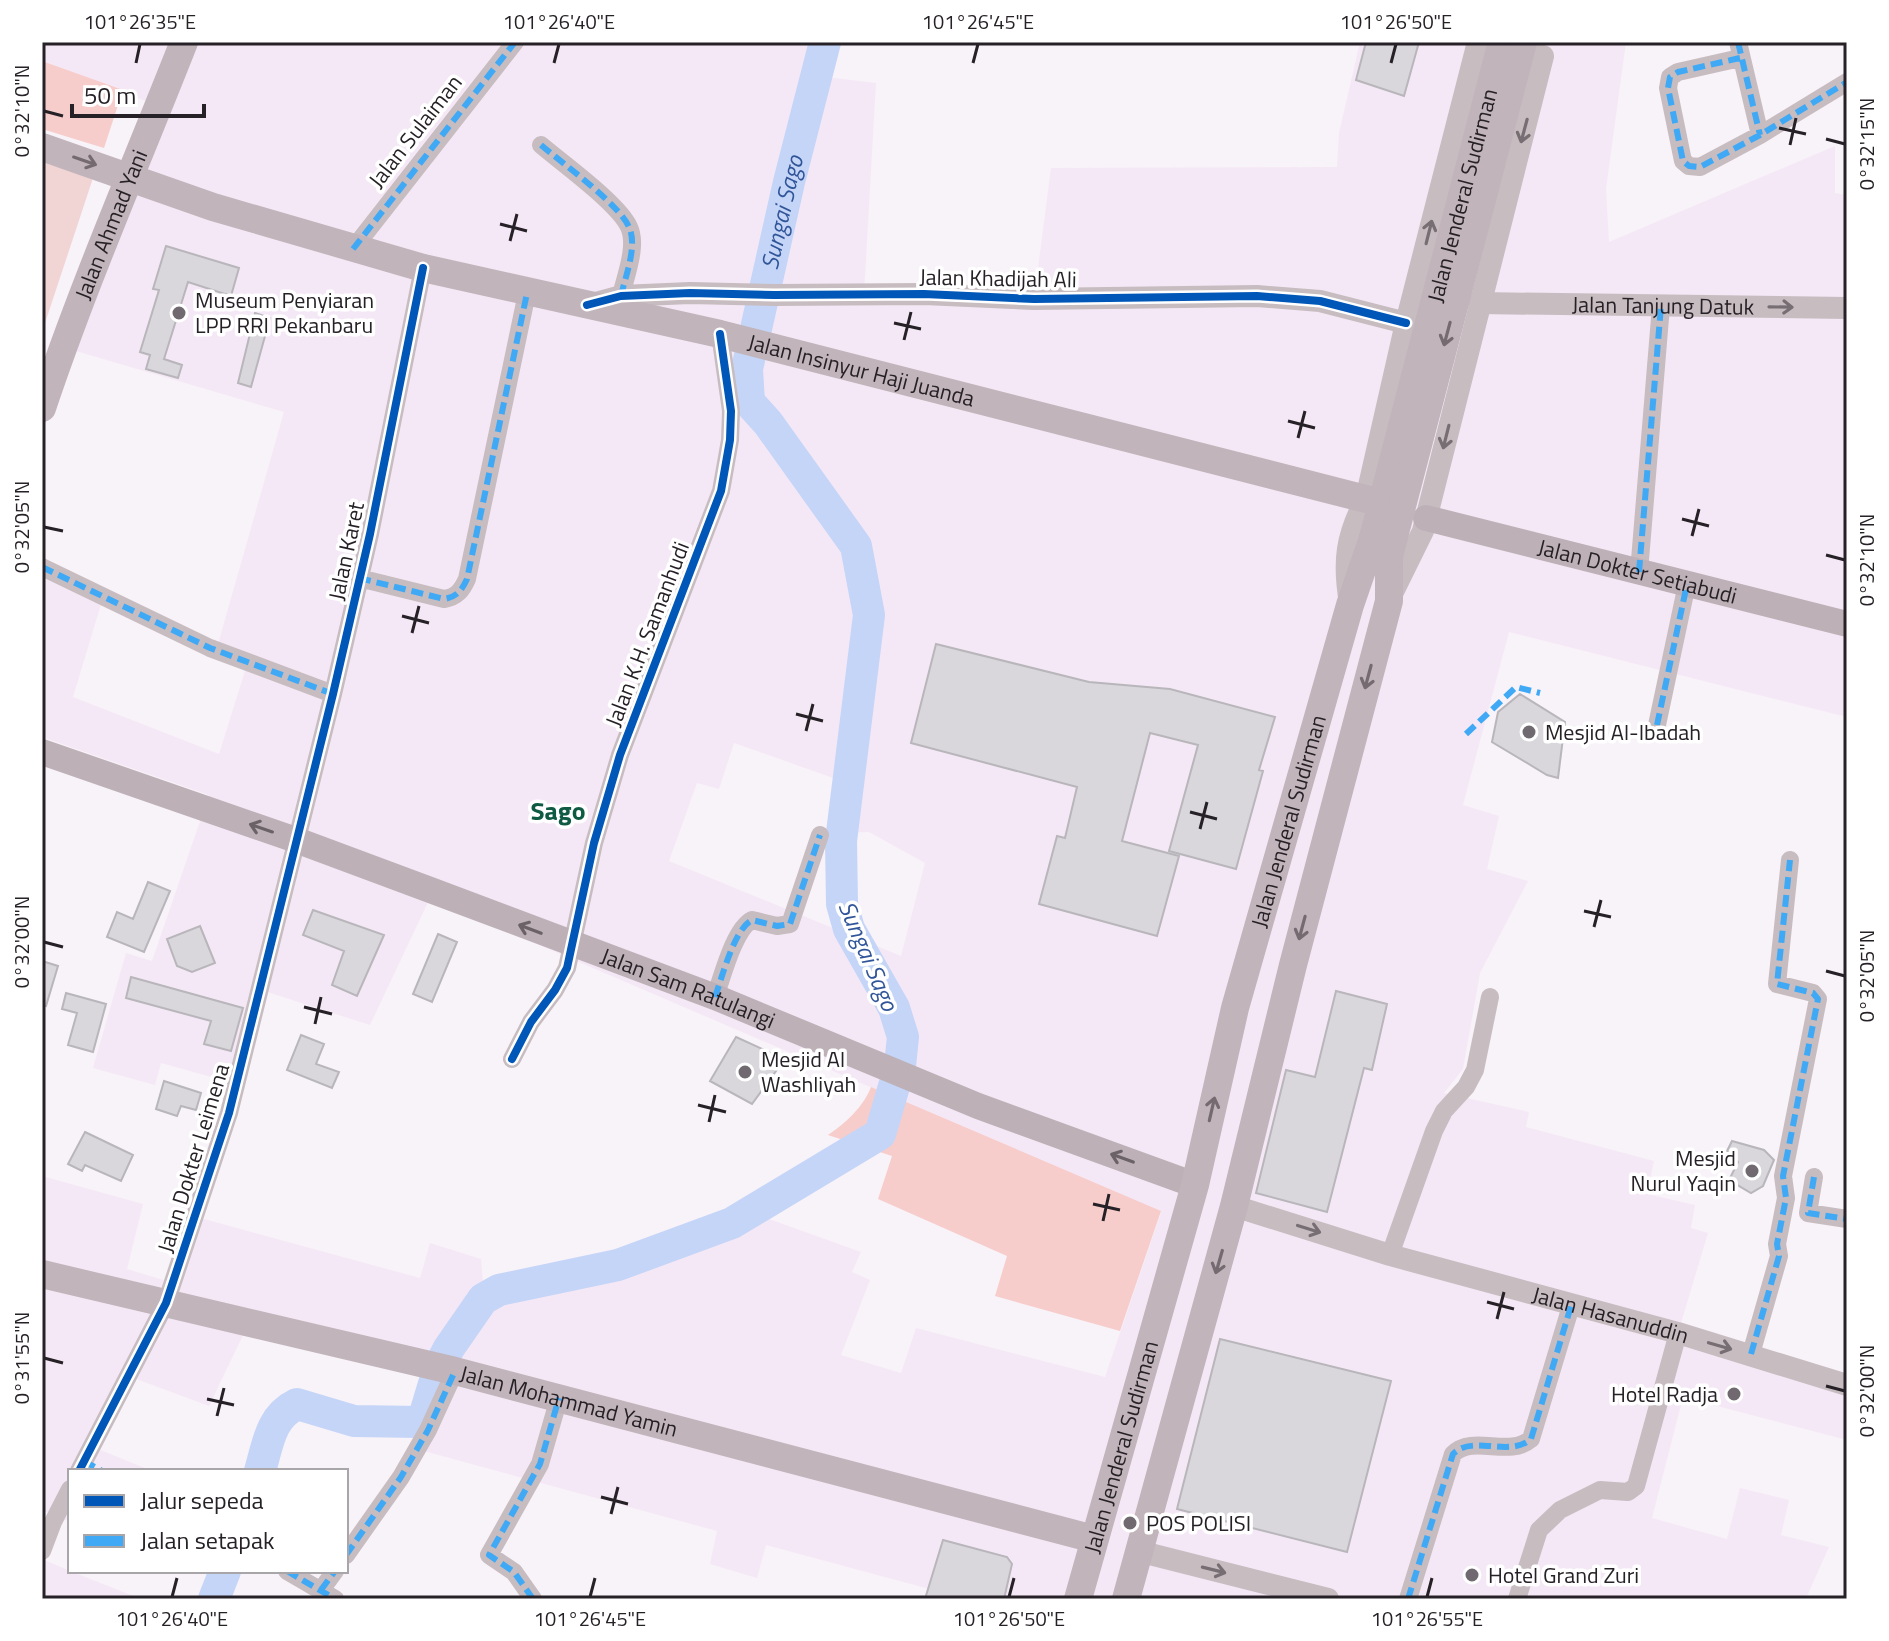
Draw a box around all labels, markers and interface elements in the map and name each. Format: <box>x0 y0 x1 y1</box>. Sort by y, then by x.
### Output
text: 101°26'35"E <box>84 6 196 37</box>
text: 101°26'40"E <box>503 6 615 37</box>
text: 101°26'45"E <box>922 6 1034 37</box>
text: 101°26'50"E <box>1340 6 1452 37</box>
text: 0°32'10"N <box>6 65 37 157</box>
street label: Jalan Sulaiman <box>360 67 470 195</box>
scale bar <box>72 68 204 118</box>
text: 50 m <box>84 77 136 113</box>
street label: Jalan Jenderal Sudirman <box>1418 85 1506 306</box>
text: 0°32'15"N <box>1851 98 1882 190</box>
one-way arrow <box>1515 118 1530 144</box>
street label: Jalan Ahmad Yani <box>66 144 156 305</box>
water label: Sungai Sago <box>751 150 812 273</box>
one-way arrow <box>72 155 97 170</box>
one-way arrow <box>1422 220 1437 246</box>
street label: Jalan Khadijah Ali <box>919 260 1077 296</box>
place label: Museum Penyiaran LPP RRI Pekanbaru <box>195 283 374 342</box>
street label: Jalan Tanjung Datuk <box>1572 287 1755 324</box>
one-way arrow <box>1767 299 1794 315</box>
marker: Museum Penyiaran LPP RRI Pekanbaru <box>170 304 188 322</box>
one-way arrow <box>1439 321 1454 347</box>
street label: Jalan Insinyur Haji Juanda <box>744 325 978 415</box>
one-way arrow <box>1437 424 1452 450</box>
text: 0°32'05"N <box>6 481 37 573</box>
street label: Jalan Karet <box>319 498 373 603</box>
text: 0°32'10"N <box>1851 514 1882 606</box>
street label: Jalan Dokter Setiabudi <box>1534 530 1741 613</box>
street label: Jalan K.H. Samanhudi <box>596 536 698 732</box>
one-way arrow <box>1360 663 1375 689</box>
street label: Jalan Jenderal Sudirman <box>1242 711 1335 931</box>
place label: Mesjid Al-Ibadah <box>1545 715 1701 749</box>
marker: Mesjid Al-Ibadah <box>1520 723 1538 741</box>
district label: Sago <box>530 791 586 830</box>
one-way arrow <box>248 820 273 835</box>
water label: Sungai Sago <box>830 895 909 1017</box>
text: 0°32'00"N <box>6 896 37 988</box>
one-way arrow <box>1294 915 1309 941</box>
one-way arrow <box>519 921 543 935</box>
text: 0°32'05"N <box>1851 930 1882 1022</box>
street label: Jalan Sam Ratulangi <box>596 939 781 1037</box>
place label: Mesjid Al Washliyah <box>761 1042 856 1101</box>
street label: Jalan Dokter Leimena <box>148 1059 238 1257</box>
marker: Mesjid Al Washliyah <box>736 1063 754 1081</box>
one-way arrow <box>1205 1096 1220 1122</box>
place label: Mesjid Nurul Yaqin <box>1631 1141 1736 1200</box>
one-way arrow <box>1110 1150 1134 1164</box>
marker: Mesjid Nurul Yaqin <box>1743 1162 1761 1180</box>
one-way arrow <box>1295 1222 1321 1237</box>
one-way arrow <box>1210 1248 1225 1274</box>
street label: Jalan Hasanuddin <box>1528 1277 1693 1352</box>
text: 0°31'55"N <box>6 1312 37 1404</box>
street label: Jalan Jenderal Sudirman <box>1075 1337 1167 1557</box>
one-way arrow <box>1707 1339 1733 1354</box>
text: 0°32'00"N <box>1851 1345 1882 1437</box>
street label: Jalan Mohammad Yamin <box>456 1356 681 1446</box>
place label: Hotel Radja <box>1611 1377 1718 1411</box>
marker: Hotel Radja <box>1725 1385 1743 1403</box>
legend <box>68 1469 348 1573</box>
text: Jalur sepeda <box>140 1482 264 1518</box>
place label: POS POLISI <box>1146 1506 1251 1540</box>
marker: POS POLISI <box>1121 1514 1139 1532</box>
text: Jalan setapak <box>140 1522 275 1558</box>
place label: Hotel Grand Zuri <box>1488 1558 1639 1592</box>
one-way arrow <box>1201 1563 1227 1578</box>
marker: Hotel Grand Zuri <box>1463 1566 1481 1584</box>
text: 101°26'40"E <box>116 1603 228 1634</box>
text: 101°26'45"E <box>534 1603 646 1634</box>
text: 101°26'50"E <box>953 1603 1065 1634</box>
text: 101°26'55"E <box>1371 1603 1483 1634</box>

